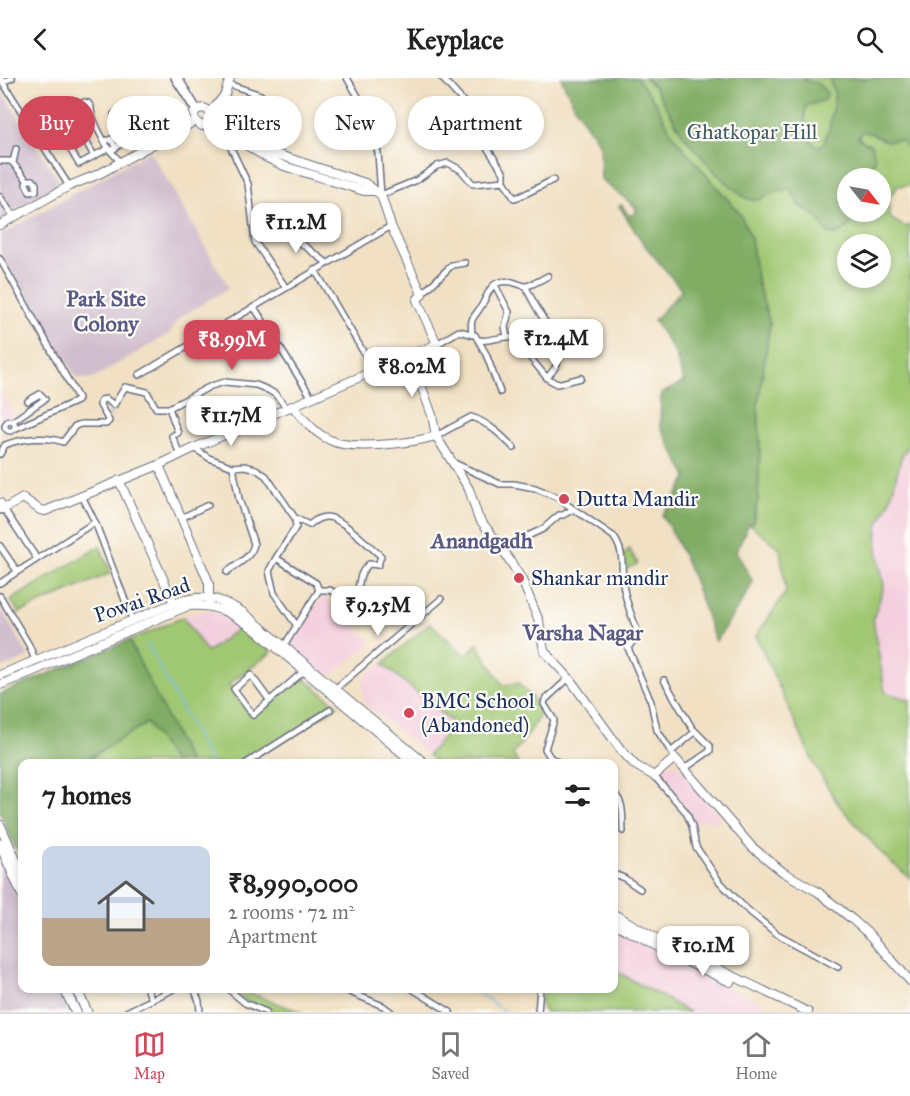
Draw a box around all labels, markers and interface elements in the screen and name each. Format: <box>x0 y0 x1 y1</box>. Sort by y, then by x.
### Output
icon: back <box>24 23 57 56</box>
text: Keyplace <box>406 23 504 56</box>
icon: search <box>853 23 886 56</box>
chip: Buy <box>18 96 95 150</box>
chip: Rent <box>107 96 191 150</box>
chip: Filters <box>203 96 302 150</box>
chip: New <box>314 96 396 150</box>
chip: Apartment <box>408 96 544 150</box>
park label: Ghatkopar Hill <box>687 119 818 145</box>
north arrow <box>837 168 891 222</box>
map controls <box>837 168 891 288</box>
pin: ₹11.2M <box>247 203 345 254</box>
text: ₹11.2M <box>265 210 327 234</box>
button: layers <box>837 234 891 288</box>
district label: Park Site Colony <box>66 285 146 337</box>
pin: ₹12.4M <box>507 319 605 370</box>
pin: ₹8.99M <box>183 320 281 371</box>
text: ₹12.4M <box>523 326 589 350</box>
text: ₹8.99M <box>198 327 266 351</box>
pin: ₹8.02M <box>363 347 461 398</box>
text: ₹8.02M <box>378 354 446 378</box>
pin: ₹11.7M <box>182 396 280 447</box>
text: ₹11.7M <box>200 403 262 427</box>
place label: Dutta Mandir <box>576 486 698 512</box>
marker: Dutta Mandir <box>557 492 571 506</box>
district label: Anandgadh <box>429 527 534 554</box>
place label: Shankar mandir <box>531 565 668 591</box>
street label: Powai Road <box>91 571 194 629</box>
marker: Shankar mandir <box>512 571 526 585</box>
pin: ₹9.25M <box>329 586 427 637</box>
text: ₹9.25M <box>345 593 411 617</box>
district label: Varsha Nagar <box>522 619 644 646</box>
place label: BMC School (Abandoned) <box>421 688 535 738</box>
marker: BMC School (Abandoned) <box>402 706 416 720</box>
text: 7 homes <box>42 779 131 811</box>
icon: filters <box>561 779 594 812</box>
text: ₹8,990,000 <box>228 867 358 899</box>
icon: home <box>90 870 162 942</box>
text: 2 rooms · 72 m² <box>228 900 355 924</box>
text: Apartment <box>228 924 317 948</box>
pin: ₹10.1M <box>654 926 752 977</box>
text: ₹10.1M <box>671 933 735 957</box>
tab: Map <box>133 1028 166 1083</box>
tab: Saved <box>432 1028 470 1083</box>
tab: Home <box>735 1028 777 1083</box>

